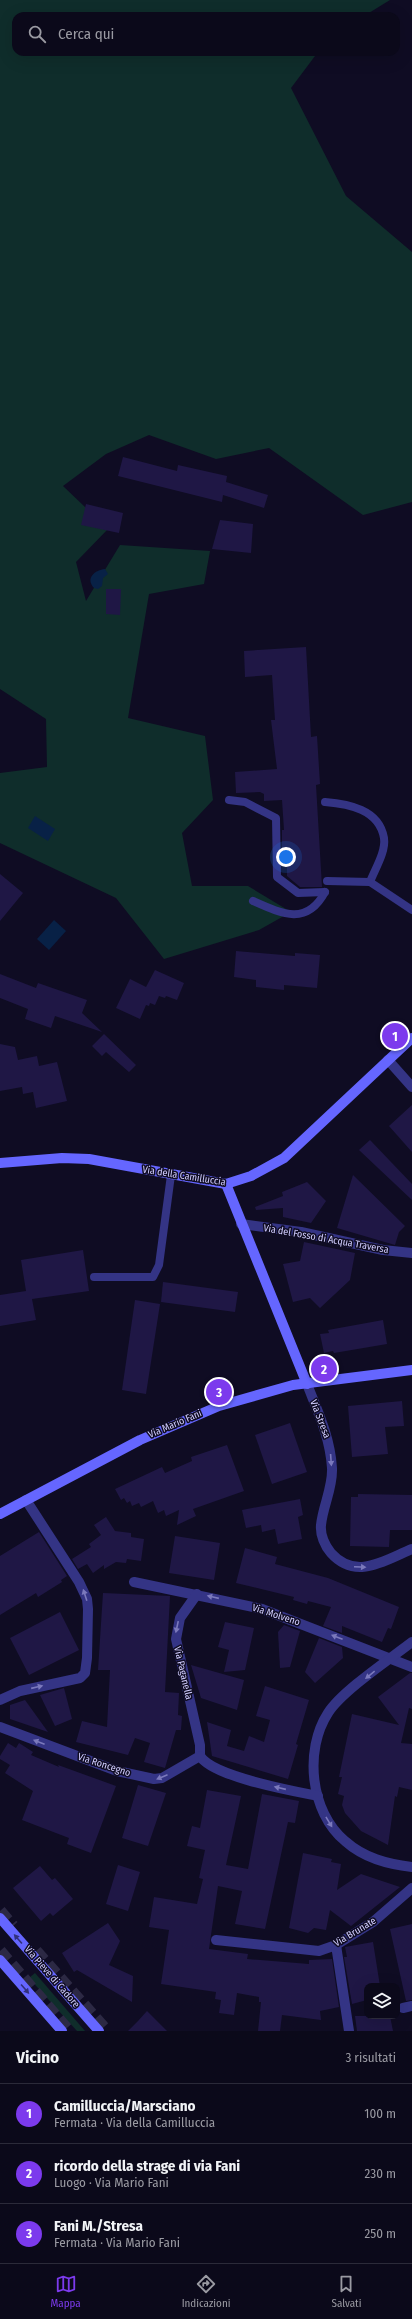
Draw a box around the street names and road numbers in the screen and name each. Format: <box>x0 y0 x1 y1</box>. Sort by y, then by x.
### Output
street label: Via della Camilluccia <box>142 1164 227 1189</box>
street label: Via del Fosso di Acqua Traversa <box>262 1222 390 1256</box>
street label: Via Stresa <box>307 1398 333 1440</box>
street label: Via Mario Fani <box>146 1407 204 1441</box>
street label: Via Molveno <box>251 1602 301 1628</box>
street label: Via Paganella <box>171 1645 195 1701</box>
street label: Via Roncegno <box>76 1751 132 1779</box>
street label: Via Brunate <box>332 1915 378 1949</box>
street label: Via Pieve di Cadore <box>22 1944 82 2010</box>

